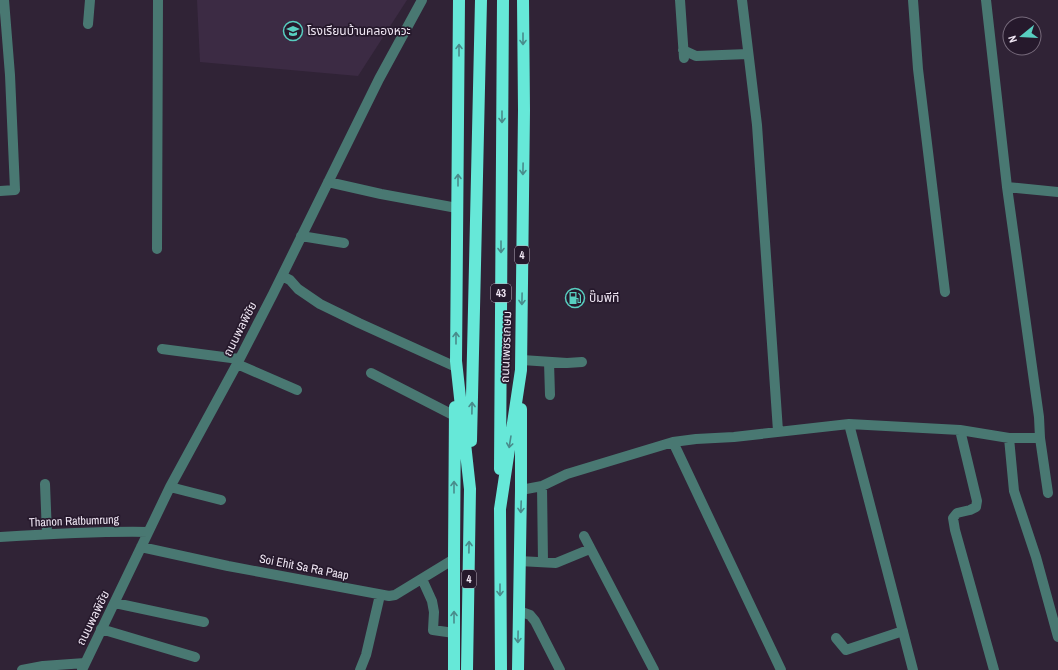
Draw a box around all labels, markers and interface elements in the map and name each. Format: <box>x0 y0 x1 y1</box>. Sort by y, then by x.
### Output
north arrow <box>1002 16 1042 56</box>
school or university icon: โรงเรียนบ้านคลองหวะ <box>282 20 304 42</box>
place label: โรงเรียนบ้านคลองหวะ <box>307 23 411 39</box>
one-way arrow <box>519 32 527 45</box>
text: N <box>1005 34 1020 44</box>
one-way arrow <box>455 44 463 57</box>
one-way arrow <box>498 110 506 123</box>
one-way arrow <box>519 162 527 175</box>
one-way arrow <box>454 174 462 187</box>
one-way arrow <box>497 240 505 253</box>
road number: 4 <box>515 246 529 264</box>
road number: 43 <box>491 284 511 302</box>
fuel station icon: ปั๊มพีที <box>564 287 586 309</box>
place label: ปั๊มพีที <box>589 289 619 306</box>
one-way arrow <box>518 292 526 305</box>
street label: ถนนพลพิชัย <box>219 299 261 359</box>
street label: ถนนเพชรเกษม <box>497 311 515 383</box>
one-way arrow <box>453 332 460 345</box>
one-way arrow <box>468 402 476 415</box>
one-way arrow <box>506 435 514 448</box>
one-way arrow <box>450 481 458 494</box>
one-way arrow <box>517 500 525 513</box>
street label: Thanon Ratbumrung <box>29 511 120 531</box>
one-way arrow <box>466 541 473 554</box>
street label: Soi Ehit Sa Ra Paap <box>258 550 350 584</box>
road number: 4 <box>462 570 476 588</box>
one-way arrow <box>496 583 504 596</box>
street label: ถนนพลพิชัย <box>73 588 113 648</box>
one-way arrow <box>450 611 458 624</box>
one-way arrow <box>515 630 522 643</box>

